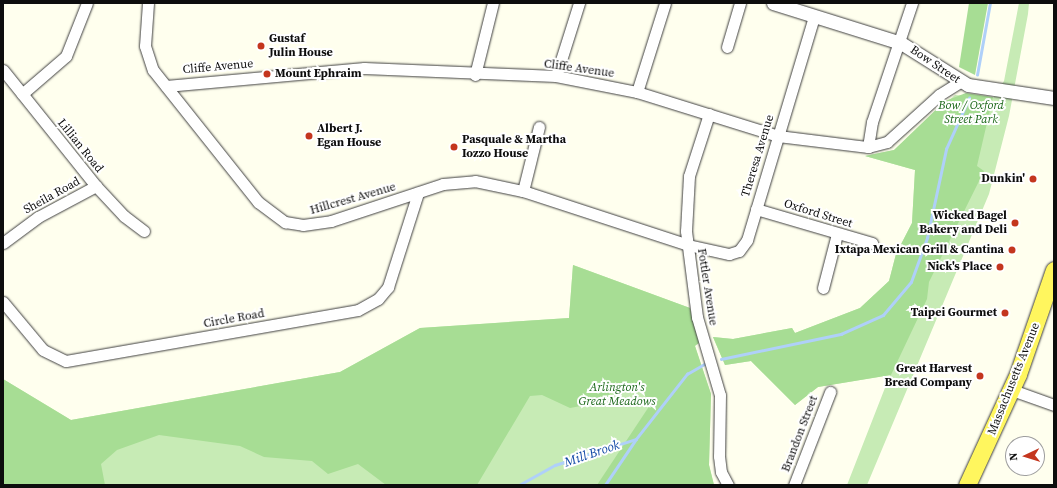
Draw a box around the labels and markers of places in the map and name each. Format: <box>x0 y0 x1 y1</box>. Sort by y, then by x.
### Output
place label: Gustaf Julin House <box>269 32 333 60</box>
marker: Gustaf Julin House <box>256 41 266 51</box>
place label: Mount Ephraim <box>275 67 362 81</box>
marker: Mount Ephraim <box>262 69 272 79</box>
place label: Albert J. Egan House <box>317 122 381 150</box>
marker: Albert J. Egan House <box>304 131 314 141</box>
place label: Pasquale & Martha Iozzo House <box>462 133 566 161</box>
marker: Pasquale & Martha Iozzo House <box>449 142 459 152</box>
place label: Dunkin' <box>981 172 1025 186</box>
marker: Dunkin' <box>1028 174 1038 184</box>
place label: Wicked Bagel Bakery and Deli <box>919 209 1007 237</box>
marker: Wicked Bagel Bakery and Deli <box>1010 218 1020 228</box>
place label: Ixtapa Mexican Grill & Cantina <box>835 243 1004 257</box>
marker: Ixtapa Mexican Grill & Cantina <box>1007 245 1017 255</box>
place label: Nick's Place <box>927 260 992 274</box>
marker: Nick's Place <box>995 262 1005 272</box>
place label: Taipei Gourmet <box>911 306 997 320</box>
marker: Taipei Gourmet <box>1000 308 1010 318</box>
place label: Great Harvest Bread Company <box>885 362 972 390</box>
marker: Great Harvest Bread Company <box>975 371 985 381</box>

